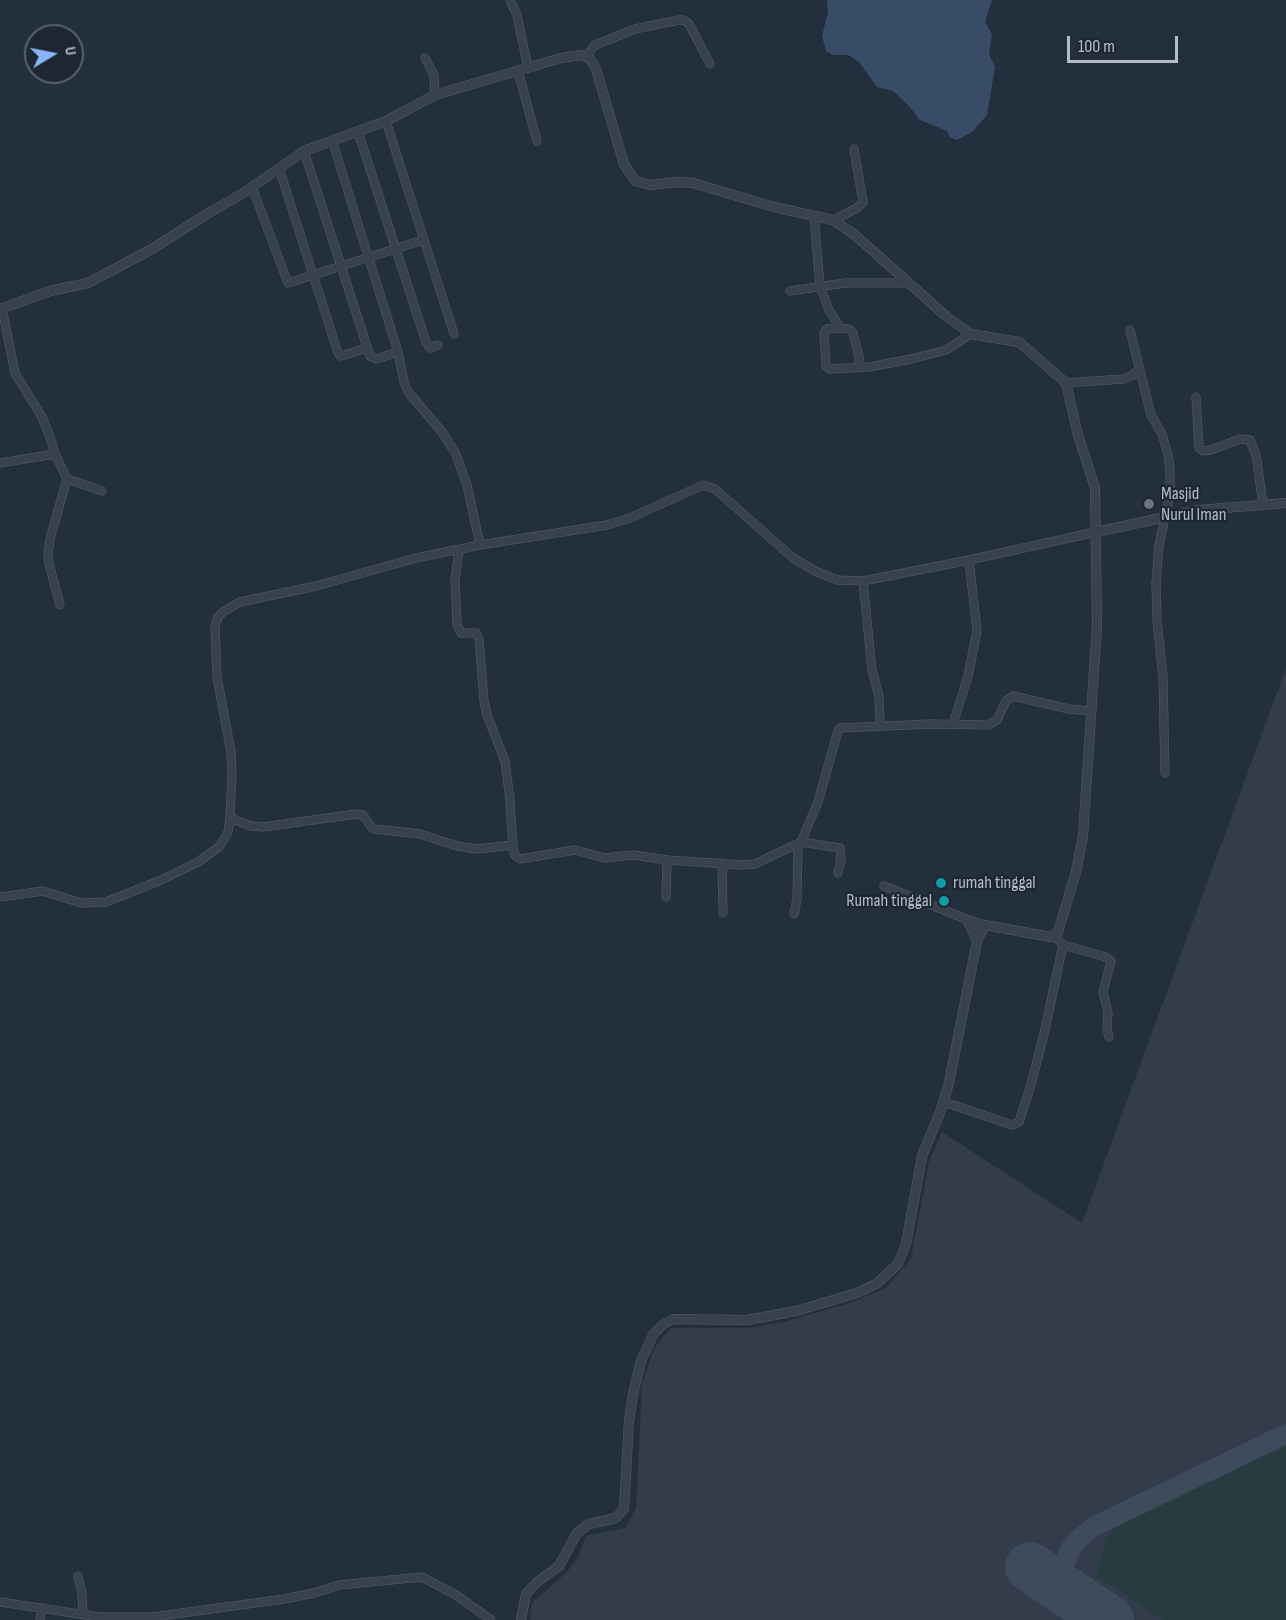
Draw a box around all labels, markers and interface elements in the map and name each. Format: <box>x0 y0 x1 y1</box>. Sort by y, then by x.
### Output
north arrow <box>24 24 84 84</box>
scale bar <box>1070 24 1181 62</box>
text: 100 m <box>1078 36 1115 57</box>
text: U <box>60 45 80 57</box>
place label: Masjid Nurul Iman <box>1161 483 1226 526</box>
marker: Masjid Nurul Iman <box>1142 497 1156 511</box>
place label: rumah tinggal <box>953 872 1036 894</box>
marker: rumah tinggal <box>934 876 948 890</box>
place label: Rumah tinggal <box>846 890 932 912</box>
marker: Rumah tinggal <box>937 894 951 908</box>

